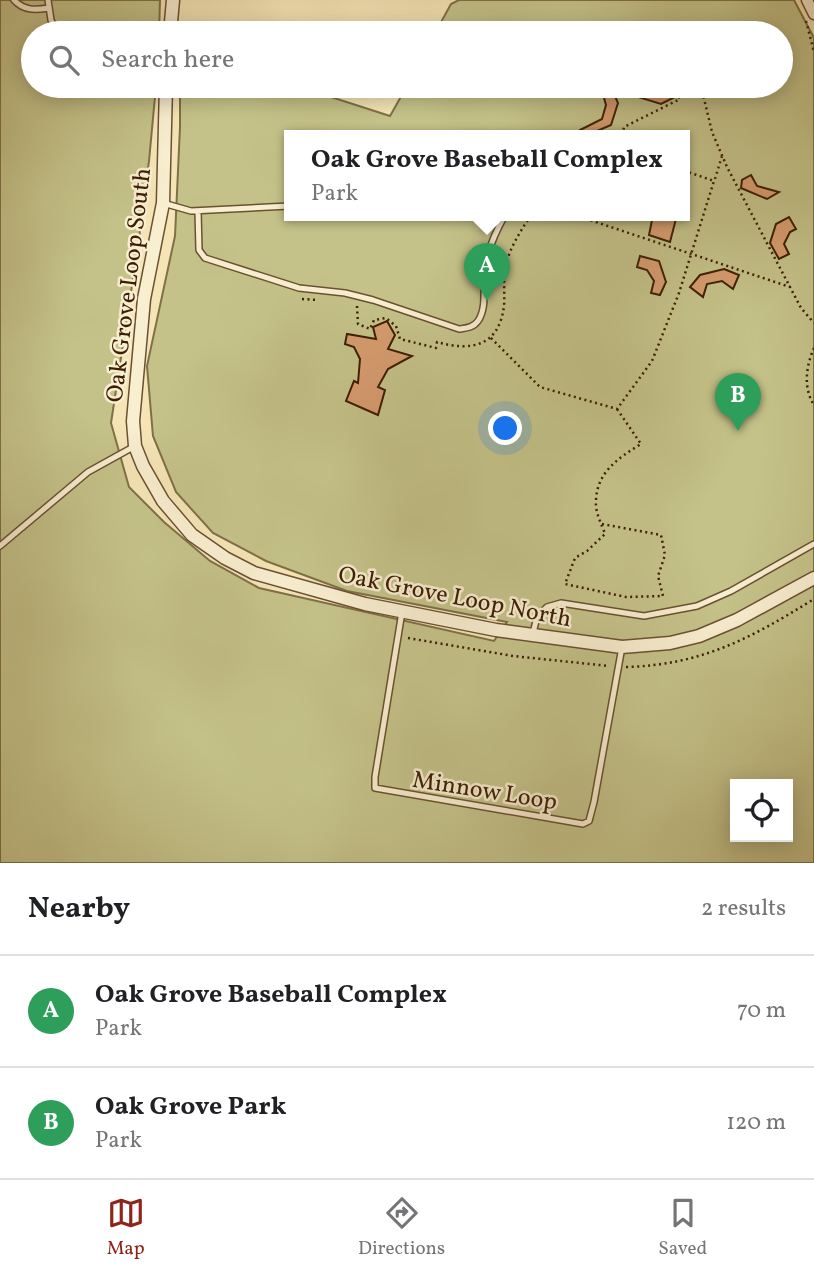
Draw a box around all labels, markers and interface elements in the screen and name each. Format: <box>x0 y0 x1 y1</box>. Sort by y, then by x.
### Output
search box <box>21 21 793 98</box>
icon: search <box>45 41 83 79</box>
text: Search here <box>101 42 234 78</box>
popup <box>284 130 690 221</box>
text: Oak Grove Baseball Complex <box>311 142 663 178</box>
street label: Oak Grove Loop South <box>99 166 161 404</box>
text: Park <box>311 178 358 210</box>
pin: A <box>464 243 510 301</box>
pin: B <box>715 373 761 431</box>
your location <box>488 411 522 445</box>
street label: Oak Grove Loop North <box>335 559 574 637</box>
street label: Minnow Loop <box>410 764 560 820</box>
map controls <box>730 779 793 842</box>
button: locate <box>730 779 793 842</box>
text: Nearby <box>28 888 130 930</box>
text: 2 results <box>701 893 786 925</box>
text: Oak Grove Baseball Complex <box>95 977 447 1013</box>
text: A <box>43 995 59 1027</box>
text: 70 m <box>737 995 786 1027</box>
text: Park <box>95 1013 142 1045</box>
text: Oak Grove Park <box>95 1089 286 1125</box>
text: B <box>43 1107 59 1139</box>
text: 120 m <box>726 1107 786 1139</box>
text: Park <box>95 1125 142 1157</box>
tab: Map <box>107 1194 145 1262</box>
tab: Directions <box>358 1194 445 1262</box>
tab: Saved <box>658 1194 707 1262</box>

